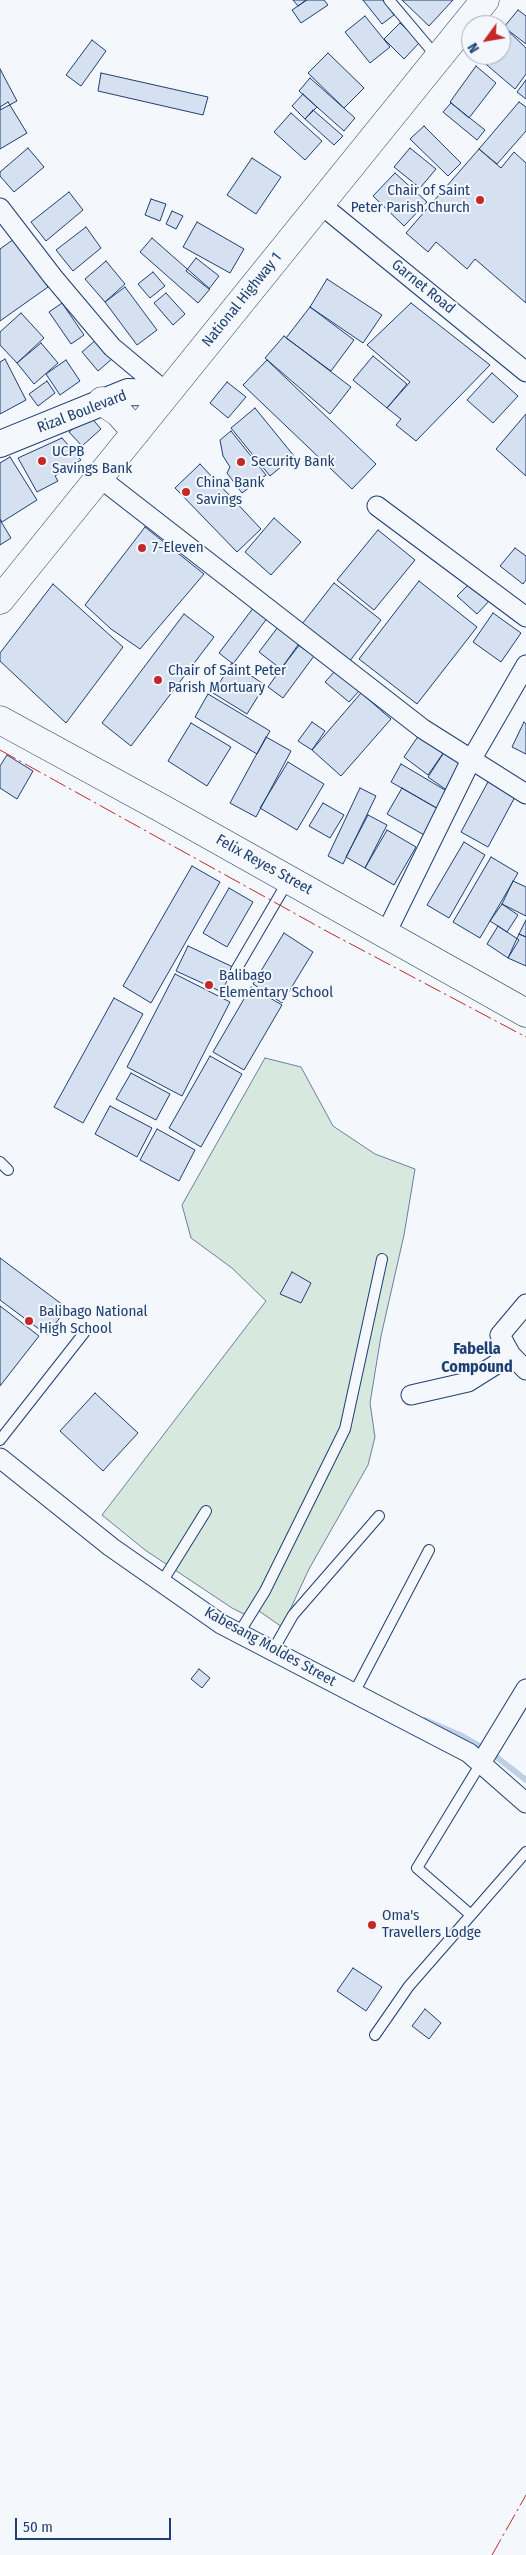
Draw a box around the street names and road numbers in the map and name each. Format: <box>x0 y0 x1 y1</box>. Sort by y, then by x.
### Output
street label: National Highway 1 <box>198 249 286 351</box>
street label: Garnet Road <box>388 256 458 318</box>
street label: Rizal Boulevard <box>35 387 129 437</box>
street label: Felix Reyes Street <box>213 831 315 899</box>
street label: Kabesang Moldes Street <box>201 1603 339 1691</box>

